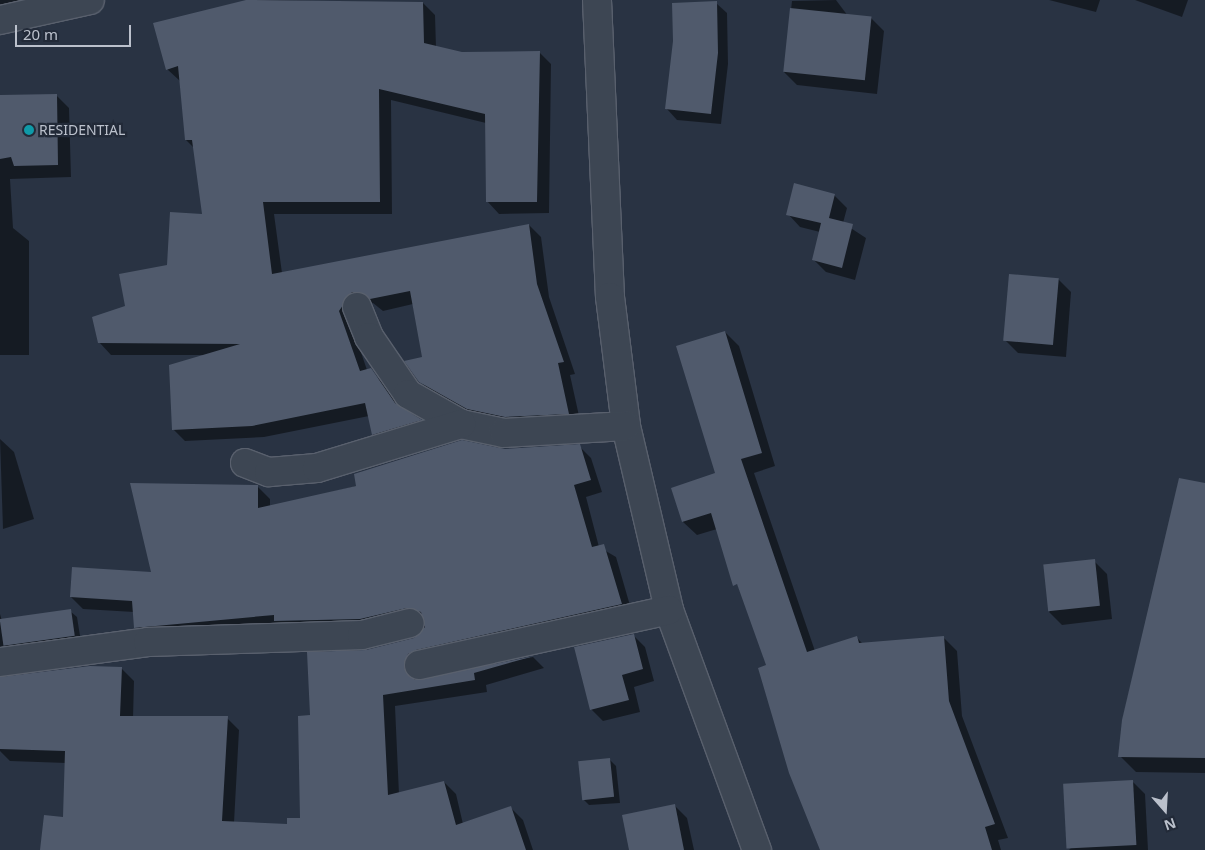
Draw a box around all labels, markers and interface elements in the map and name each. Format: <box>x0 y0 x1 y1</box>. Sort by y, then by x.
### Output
scale bar <box>18 15 134 47</box>
text: 20 m <box>23 24 58 44</box>
place label: RESIDENTIAL <box>39 122 125 138</box>
marker: RESIDENTIAL <box>23 124 35 136</box>
north arrow <box>1140 785 1190 835</box>
text: N <box>1162 814 1179 835</box>

